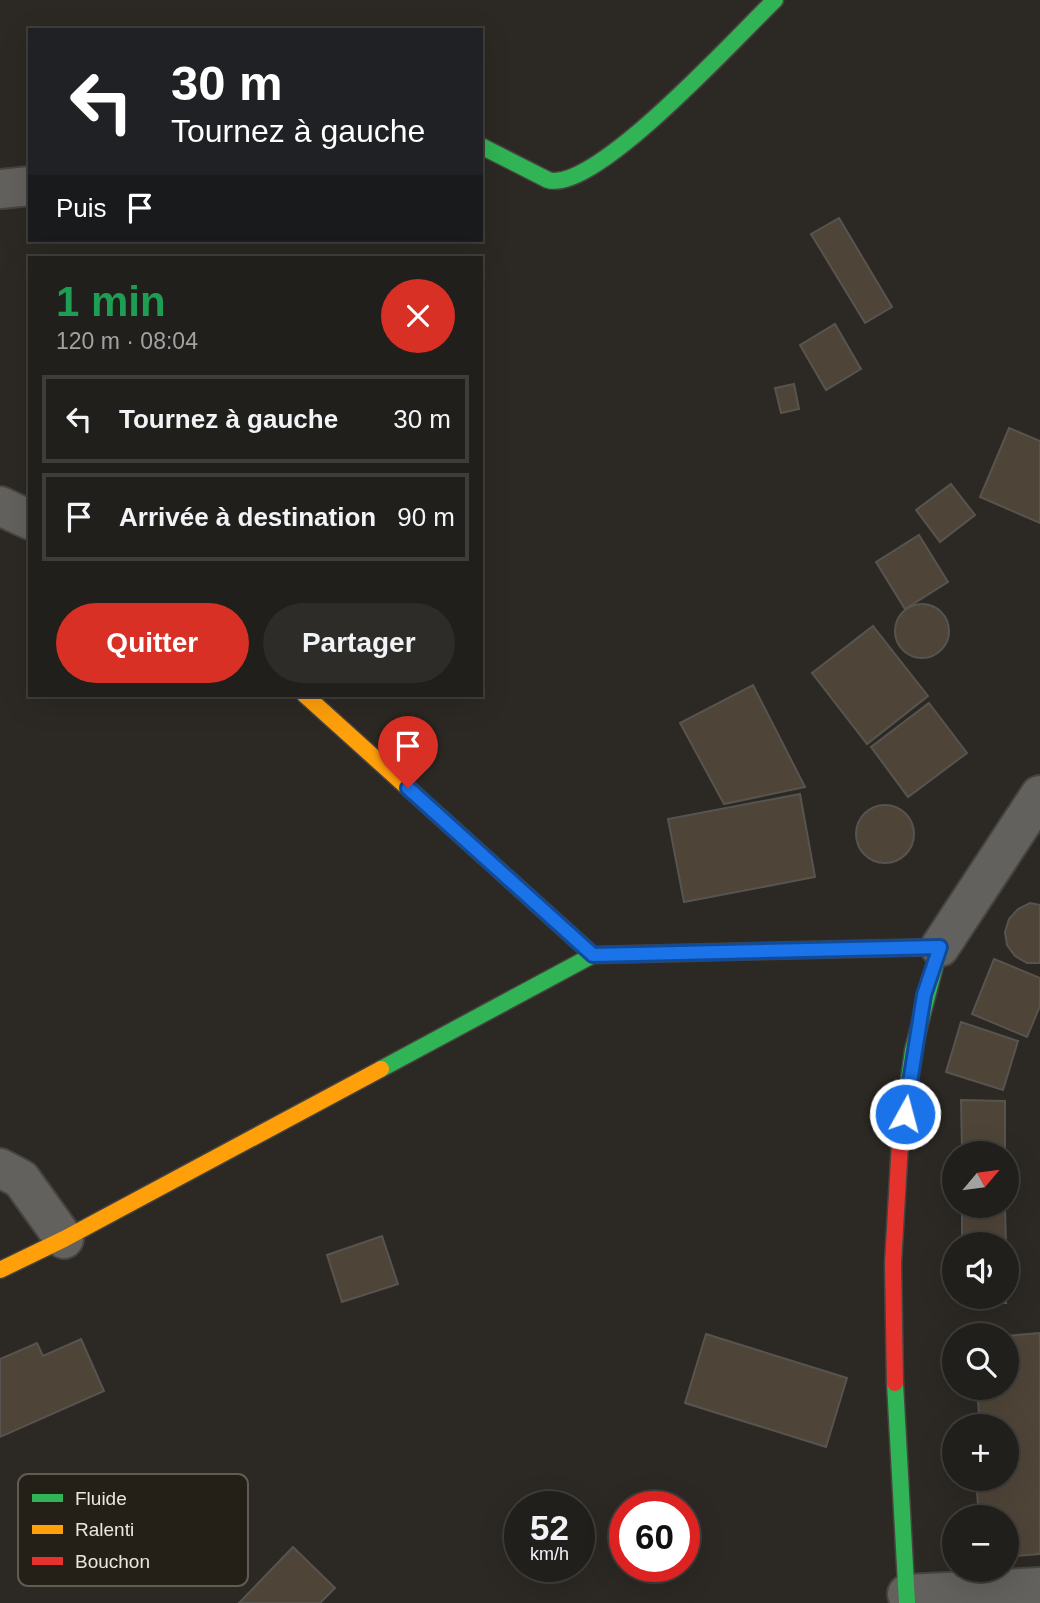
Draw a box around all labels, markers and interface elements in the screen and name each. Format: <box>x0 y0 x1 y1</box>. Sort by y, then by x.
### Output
icon: left <box>56 56 147 147</box>
text: 30 m <box>171 56 283 110</box>
text: Tournez à gauche <box>171 113 425 149</box>
icon: arrive <box>121 189 159 227</box>
text: Puis <box>56 193 107 223</box>
text: 1 min <box>56 278 166 325</box>
button: close <box>381 279 455 353</box>
text: 120 m · 08:04 <box>56 328 198 354</box>
icon: left <box>60 400 98 438</box>
text: Tournez à gauche <box>119 404 338 434</box>
text: 30 m <box>393 404 451 434</box>
icon: arrive <box>60 498 98 536</box>
text: Arrivée à destination <box>119 502 376 532</box>
text: 90 m <box>397 502 455 532</box>
button: Quitter <box>56 603 249 683</box>
button: Partager <box>263 603 455 683</box>
pin <box>378 716 438 788</box>
icon: arrive <box>389 727 427 765</box>
position arrow <box>868 1077 942 1151</box>
north arrow <box>942 1141 1018 1218</box>
map controls <box>942 1141 1019 1582</box>
button: sound <box>942 1232 1019 1309</box>
button: search <box>942 1323 1019 1400</box>
button: + <box>942 1414 1019 1491</box>
legend <box>18 1474 248 1586</box>
text: Fluide <box>75 1488 127 1509</box>
speed limit sign: 60 <box>609 1491 700 1582</box>
button: − <box>942 1505 1019 1582</box>
text: 52 <box>530 1508 569 1547</box>
text: Ralenti <box>75 1519 134 1540</box>
text: km/h <box>530 1544 569 1564</box>
text: Bouchon <box>75 1551 150 1572</box>

